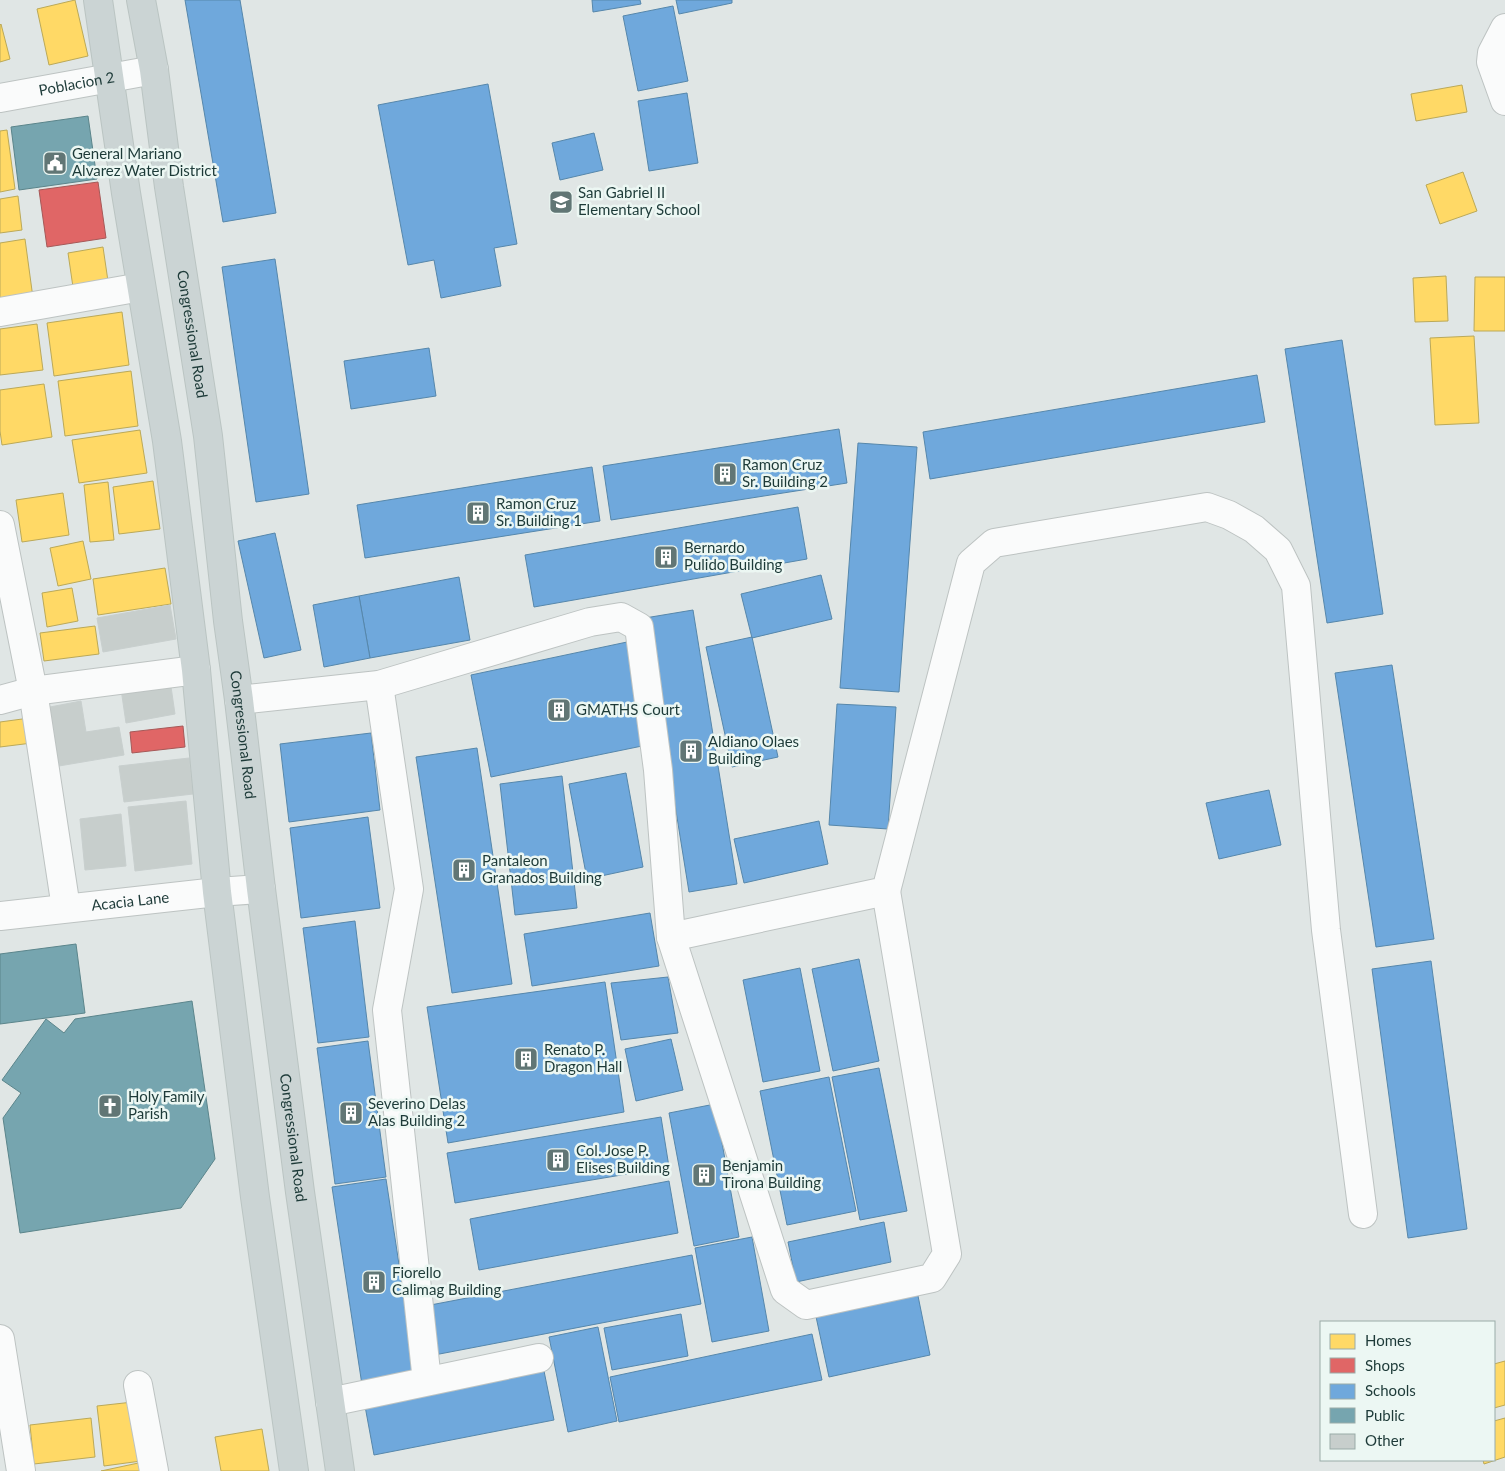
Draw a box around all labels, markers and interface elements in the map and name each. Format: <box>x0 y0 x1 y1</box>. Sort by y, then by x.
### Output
street label: Poblacion 2 <box>37 67 116 99</box>
place label: General Mariano Alvarez Water District <box>72 144 217 179</box>
public building icon: General Mariano Alvarez Water District <box>42 150 68 176</box>
place label: San Gabriel II Elementary School <box>578 183 700 218</box>
school or university icon: San Gabriel II Elementary School <box>548 189 574 215</box>
street label: Congressional Road <box>174 269 212 399</box>
place label: Ramon Cruz Sr. Building 2 <box>742 455 828 490</box>
building icon: Ramon Cruz Sr. Building 2 <box>712 461 738 487</box>
place label: Ramon Cruz Sr. Building 1 <box>496 494 582 529</box>
building icon: Ramon Cruz Sr. Building 1 <box>465 500 491 526</box>
place label: Bernardo Pulido Building <box>684 538 783 573</box>
building icon: Bernardo Pulido Building <box>653 544 679 570</box>
street label: Congressional Road <box>227 669 260 800</box>
building icon: GMATHS Court <box>546 697 572 723</box>
place label: GMATHS Court <box>576 700 680 718</box>
place label: Aldiano Olaes Building <box>708 732 799 767</box>
building icon: Aldiano Olaes Building <box>678 738 704 764</box>
place label: Pantaleon Granados Building <box>482 851 602 886</box>
building icon: Pantaleon Granados Building <box>451 857 477 883</box>
street label: Acacia Lane <box>90 887 170 914</box>
place label: Renato P. Dragon Hall <box>544 1040 622 1075</box>
building icon: Renato P. Dragon Hall <box>513 1046 539 1072</box>
street label: Congressional Road <box>277 1072 311 1203</box>
place label: Holy Family Parish <box>128 1087 205 1122</box>
church icon: Holy Family Parish <box>97 1093 123 1119</box>
place label: Severino Delas Alas Building 2 <box>368 1094 466 1129</box>
building icon: Severino Delas Alas Building 2 <box>338 1100 364 1126</box>
place label: Col. Jose P. Elises Building <box>576 1141 670 1176</box>
building icon: Col. Jose P. Elises Building <box>545 1147 571 1173</box>
place label: Benjamin Tirona Building <box>722 1156 821 1191</box>
building icon: Benjamin Tirona Building <box>691 1162 717 1188</box>
place label: Fiorello Calimag Building <box>392 1263 501 1298</box>
building icon: Fiorello Calimag Building <box>361 1269 387 1295</box>
legend <box>1320 1321 1495 1461</box>
text: Homes <box>1365 1331 1411 1349</box>
text: Shops <box>1365 1356 1405 1374</box>
text: Schools <box>1365 1381 1416 1399</box>
text: Public <box>1365 1406 1405 1424</box>
text: Other <box>1365 1431 1405 1449</box>

